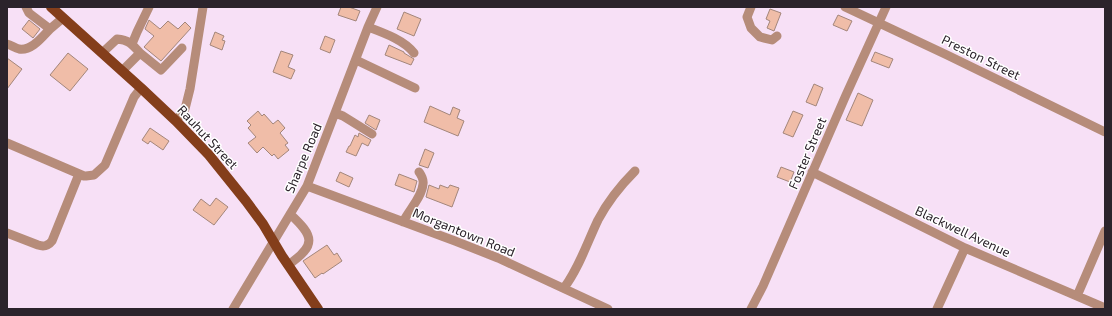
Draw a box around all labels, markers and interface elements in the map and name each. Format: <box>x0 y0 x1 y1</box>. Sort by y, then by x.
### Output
street label: Preston Street <box>939 31 1023 83</box>
street label: Rauhut Street <box>174 102 242 172</box>
street label: Foster Street <box>785 115 829 191</box>
street label: Sharpe Road <box>281 121 325 195</box>
street label: Blackwell Avenue <box>913 202 1013 260</box>
street label: Morgantown Road <box>410 204 518 260</box>

